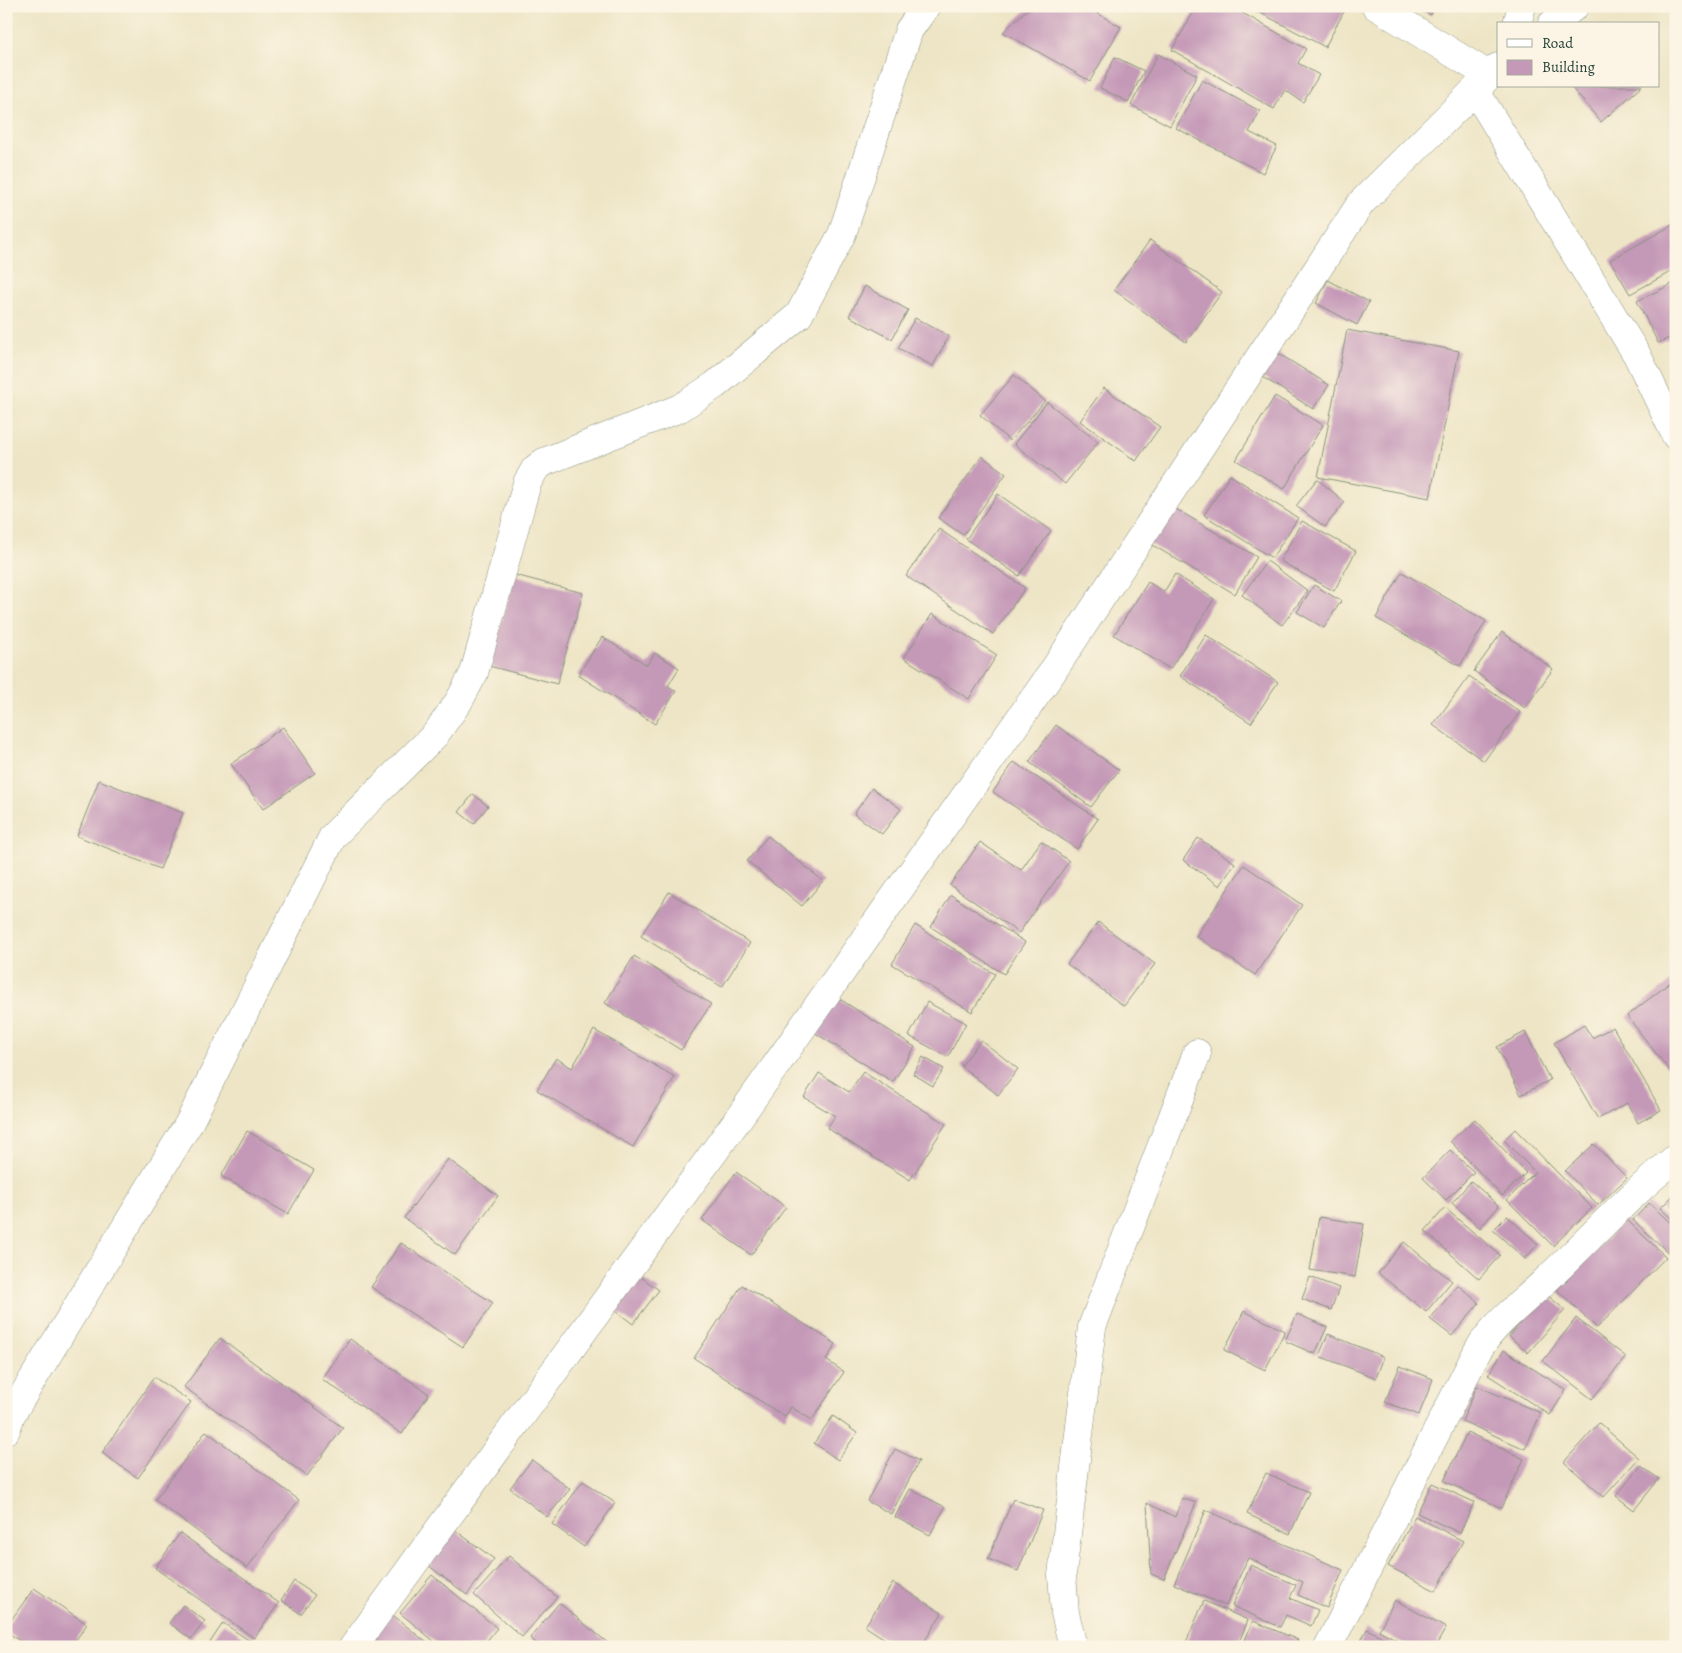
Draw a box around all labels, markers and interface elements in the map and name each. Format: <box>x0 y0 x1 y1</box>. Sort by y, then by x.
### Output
legend <box>1497 22 1660 88</box>
text: Road <box>1542 33 1574 53</box>
text: Building <box>1542 57 1595 77</box>

